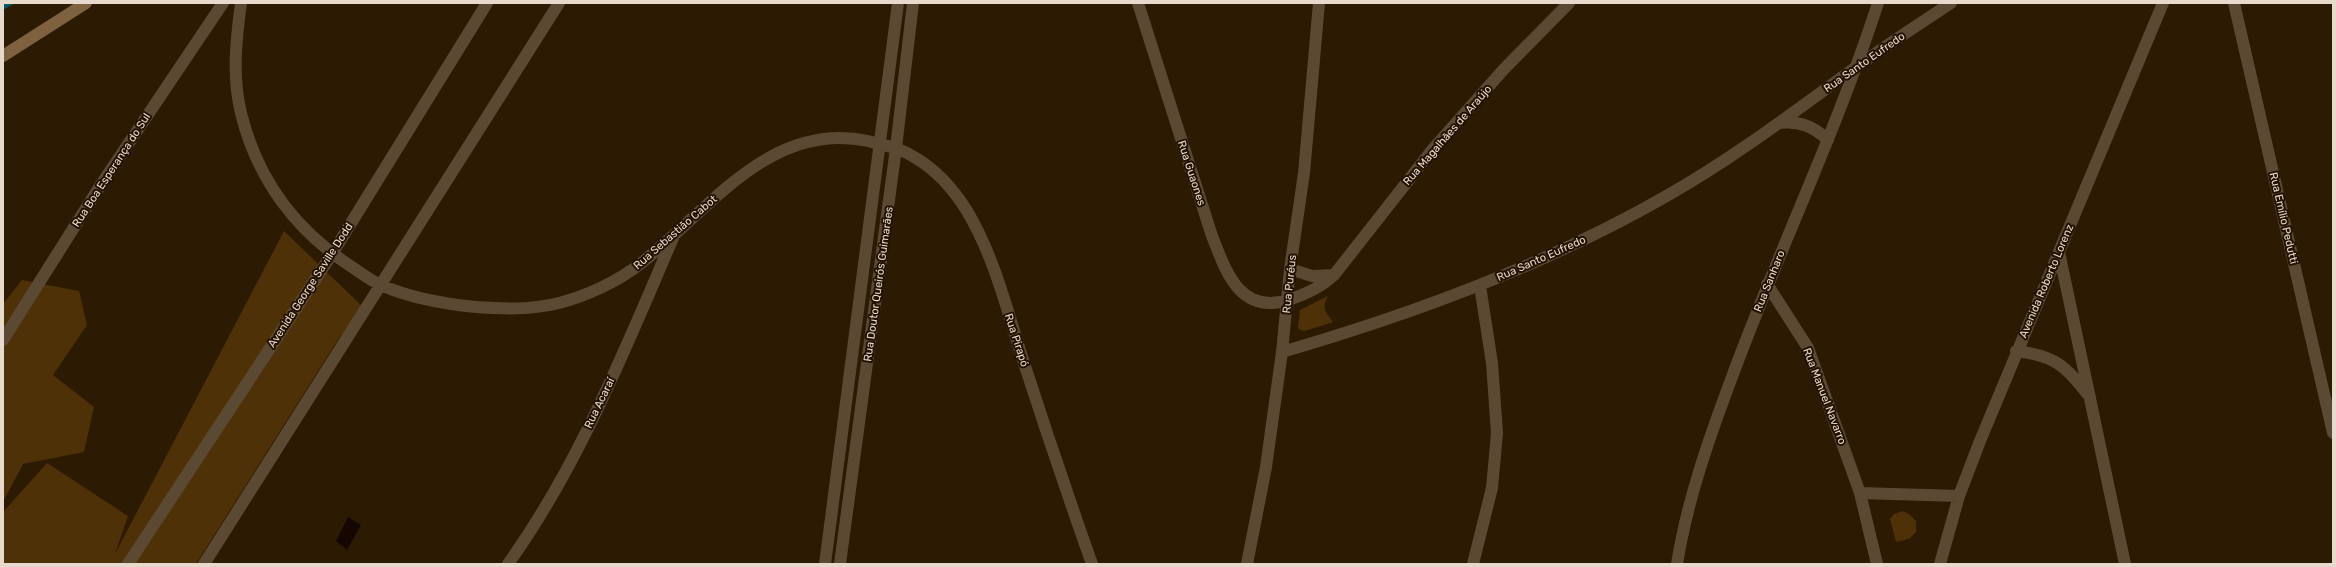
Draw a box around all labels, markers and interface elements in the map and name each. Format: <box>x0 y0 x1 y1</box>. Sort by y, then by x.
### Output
street label: Rua Santo Eufredo <box>1821 30 1907 95</box>
street label: Rua Magalhães de Araújo <box>1400 83 1494 188</box>
street label: Rua Boa Esperança do Sul <box>70 111 153 230</box>
street label: Rua Guaones <box>1175 139 1208 208</box>
street label: Rua Emílio Pedutti <box>2267 171 2300 265</box>
street label: Rua Sebastião Cabot <box>631 192 720 272</box>
street label: Rua Doutor Queirós Guimarães <box>861 205 896 362</box>
street label: Avenida George Saville Dodd <box>265 221 356 350</box>
street label: Avenida Roberto Lorenz <box>2017 222 2076 340</box>
street label: Rua Santo Eufredo <box>1495 233 1588 284</box>
street label: Rua Sanharo <box>1751 248 1788 314</box>
street label: Rua Puréus <box>1280 254 1299 314</box>
street label: Rua Pirapó <box>1002 312 1031 368</box>
street label: Rua Manuel Navarro <box>1800 346 1849 446</box>
street label: Rua Acaraí <box>582 375 618 431</box>

